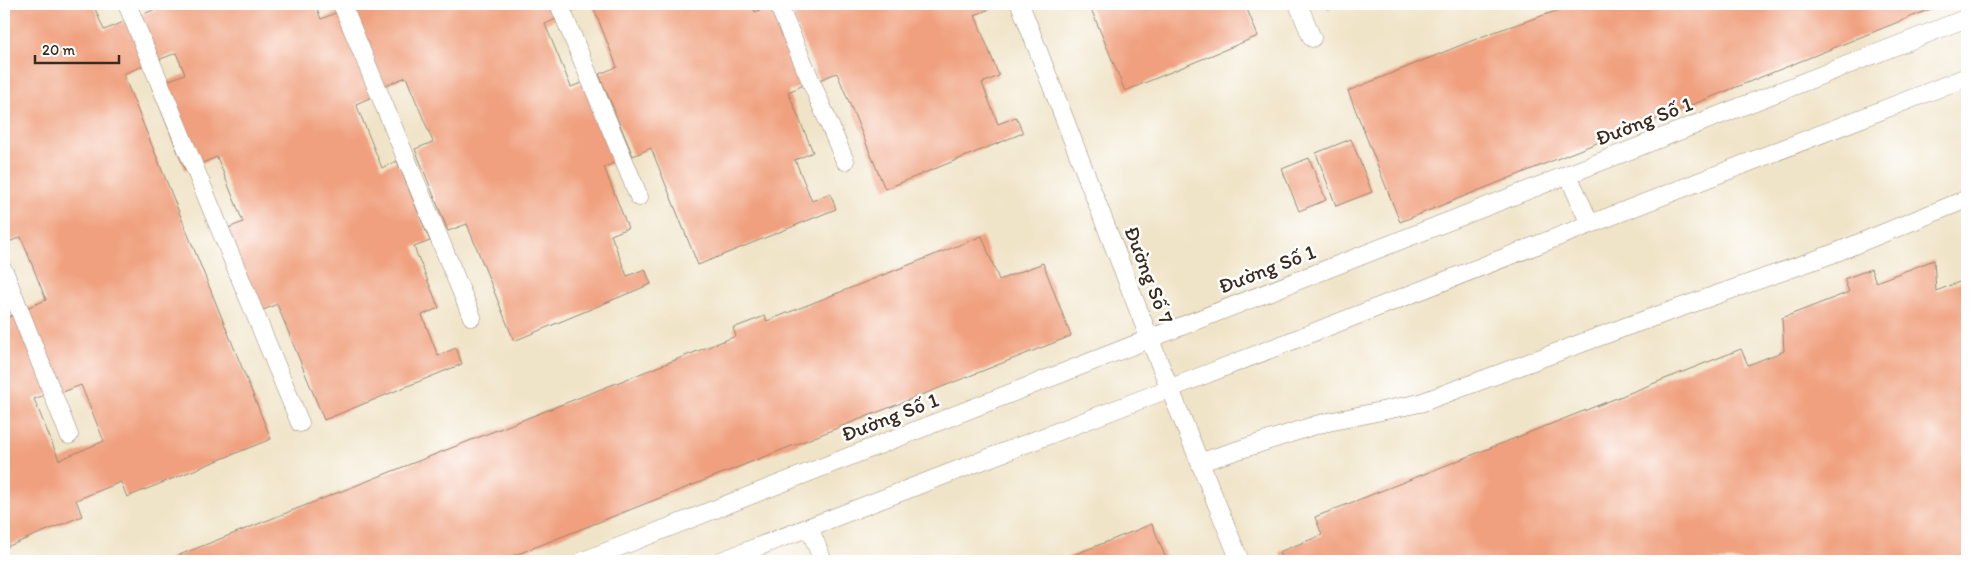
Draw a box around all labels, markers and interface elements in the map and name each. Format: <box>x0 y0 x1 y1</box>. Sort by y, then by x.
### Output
scale bar <box>35 32 119 64</box>
text: 20 m <box>42 41 76 59</box>
street label: Đường Số 1 <box>1592 91 1696 150</box>
street label: Đường Số 7 <box>1119 223 1179 327</box>
street label: Đường Số 1 <box>1215 239 1319 298</box>
street label: Đường Số 1 <box>838 387 942 446</box>

